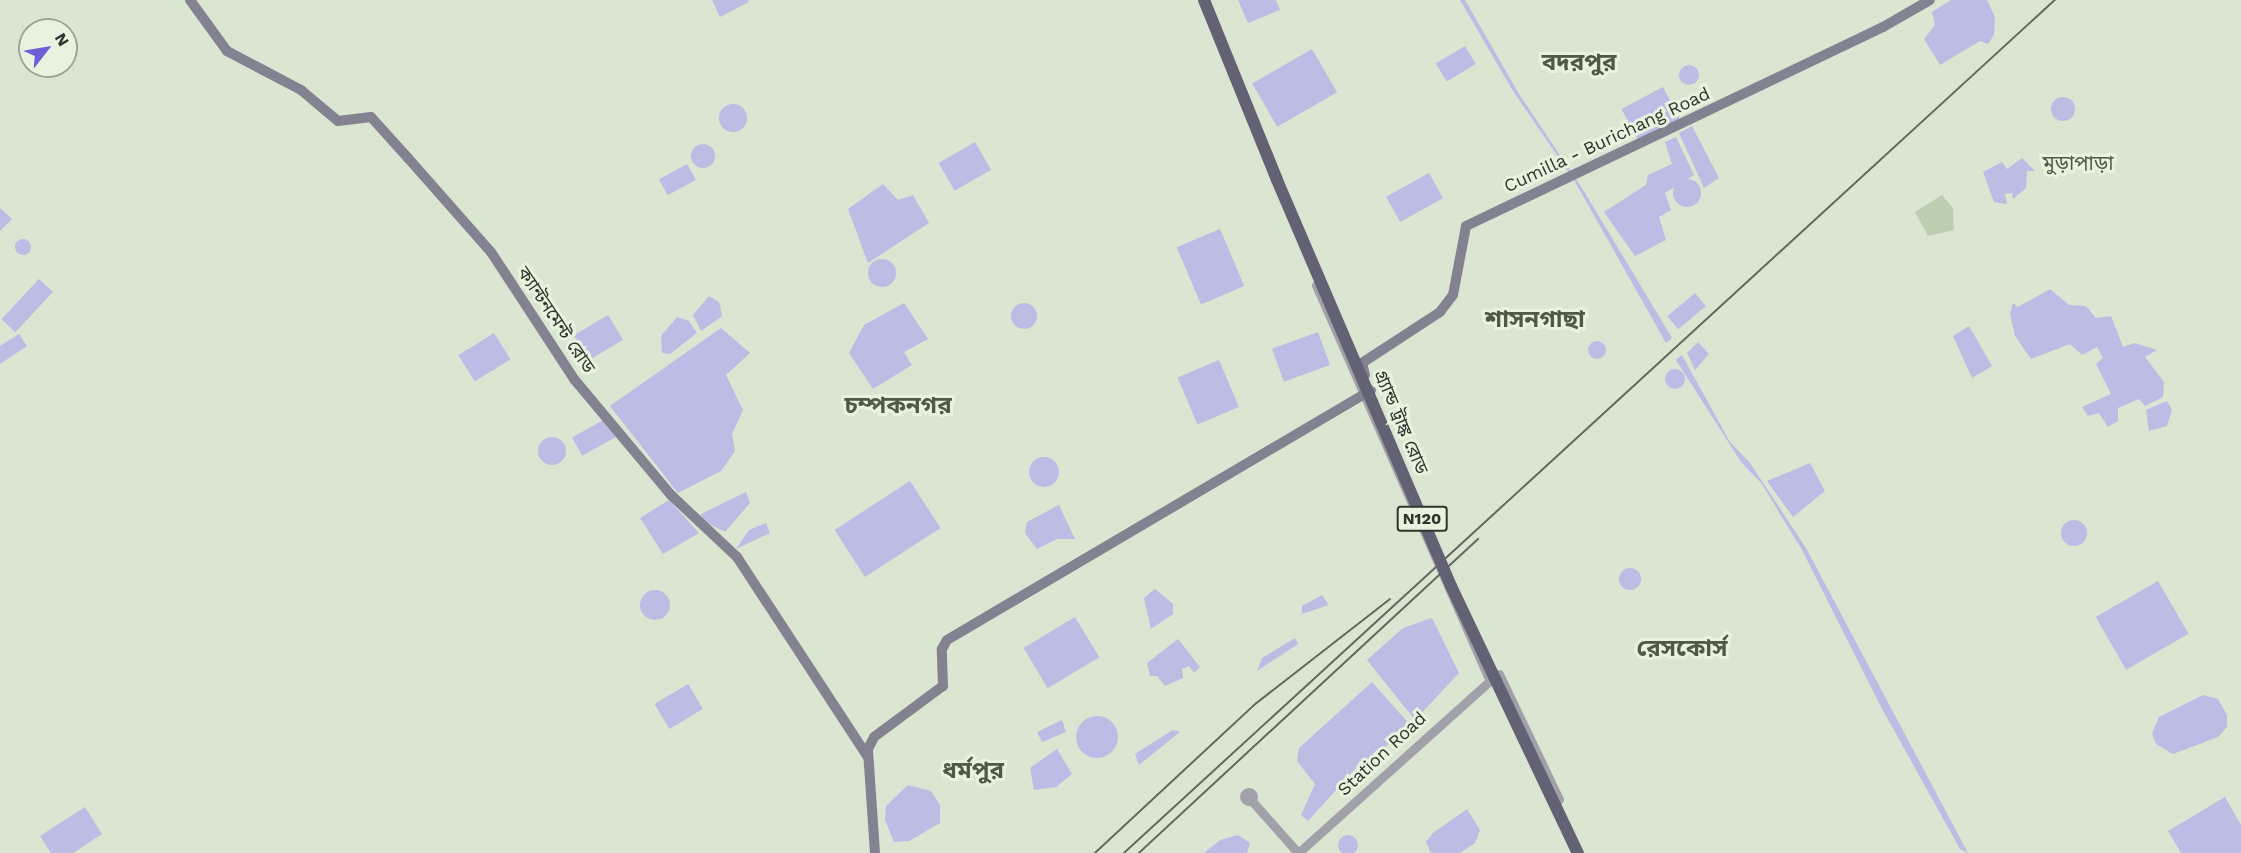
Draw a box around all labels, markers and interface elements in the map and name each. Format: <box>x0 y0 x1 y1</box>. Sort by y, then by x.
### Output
north arrow <box>18 18 78 78</box>
text: N <box>51 30 73 49</box>
district label: বদরপুর <box>1542 49 1616 77</box>
street label: Cumilla - Burichang Road <box>1500 83 1714 197</box>
district label: মুড়াপাড়া <box>2043 151 2113 175</box>
street label: ক্যান্টনমেন্ট রোড <box>513 263 599 377</box>
district label: শাসনগাছা <box>1485 306 1585 334</box>
street label: গ্র্যান্ড ট্রাঙ্ক রোড <box>1369 367 1433 477</box>
district label: চম্পকনগর <box>844 392 952 420</box>
road number: N120 <box>1396 506 1448 532</box>
district label: রেসকোর্স <box>1637 635 1727 663</box>
street label: Station Road <box>1333 707 1431 801</box>
district label: ধর্মপুর <box>942 757 1004 785</box>

